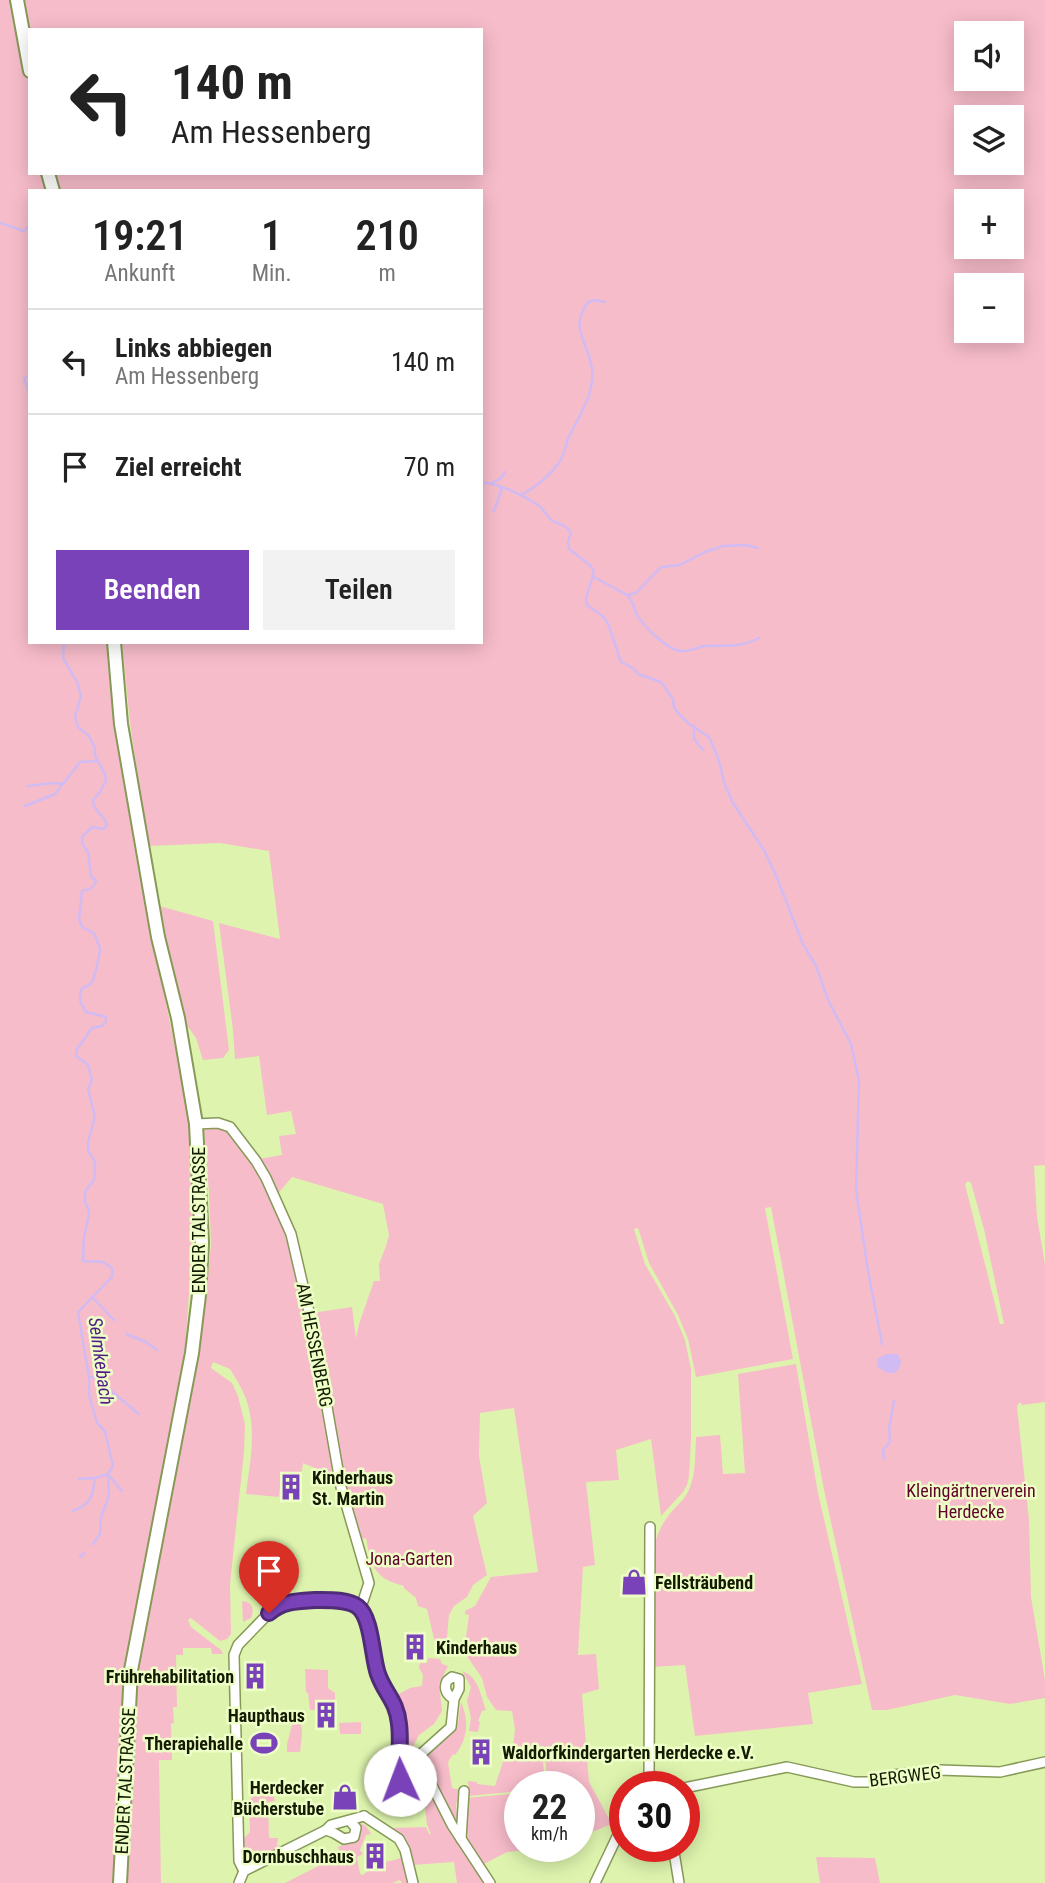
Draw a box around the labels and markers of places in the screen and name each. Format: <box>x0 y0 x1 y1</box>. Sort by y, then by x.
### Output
place label: Kinderhaus St. Martin <box>312 1467 393 1509</box>
building icon: Kinderhaus St. Martin <box>276 1472 306 1502</box>
pin <box>239 1541 299 1613</box>
shop icon: Fellsträubend <box>619 1567 649 1597</box>
place label: Fellsträubend <box>655 1572 753 1593</box>
building icon: Kinderhaus <box>400 1632 430 1662</box>
place label: Kinderhaus <box>436 1637 517 1658</box>
building icon: Frührehabilitation <box>240 1661 270 1691</box>
place label: Frührehabilitation <box>106 1666 234 1687</box>
building icon: Haupthaus <box>311 1700 341 1730</box>
place label: Haupthaus <box>228 1705 305 1726</box>
sports icon: Therapiehalle <box>249 1728 279 1758</box>
place label: Therapiehalle <box>145 1733 243 1754</box>
building icon: Waldorfkindergarten Herdecke e.V. <box>466 1737 496 1767</box>
place label: Waldorfkindergarten Herdecke e.V. <box>502 1742 755 1763</box>
place label: Herdecker Bücherstube <box>233 1777 324 1819</box>
shop icon: Herdecker Bücherstube <box>330 1782 360 1812</box>
building icon: Dornbuschhaus <box>360 1841 390 1871</box>
place label: Dornbuschhaus <box>243 1846 354 1867</box>

